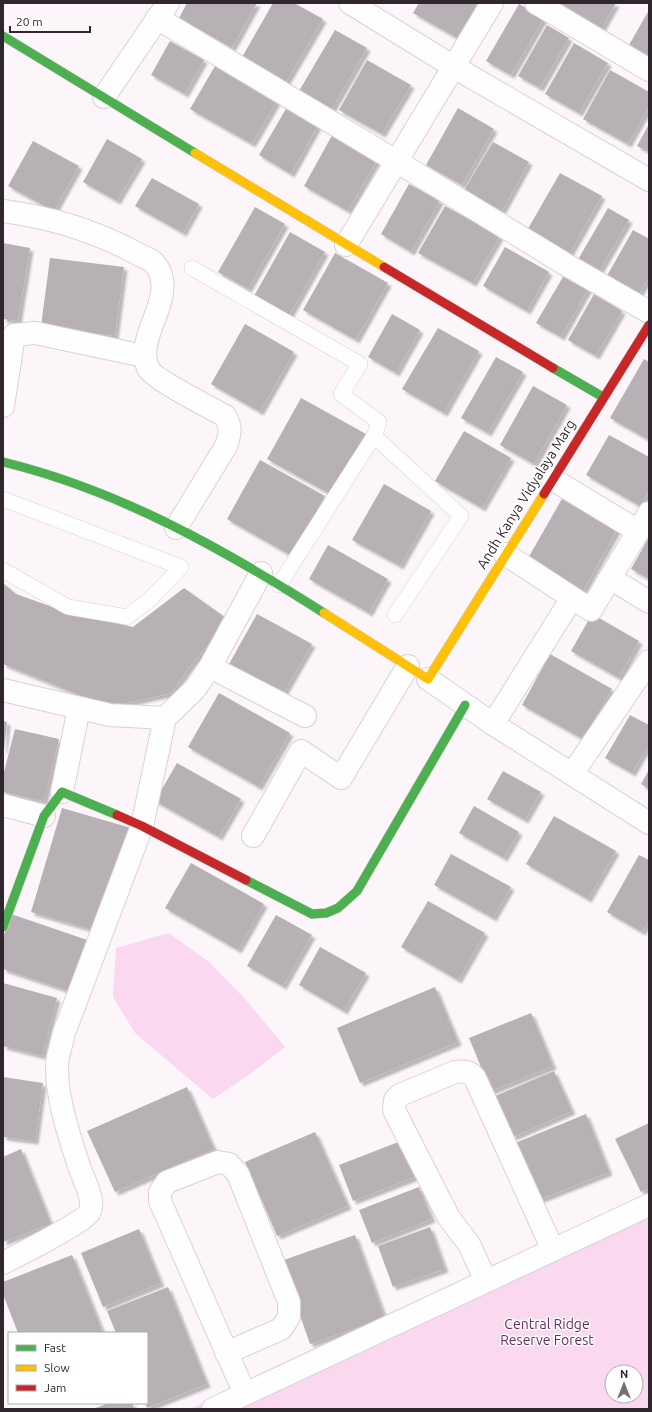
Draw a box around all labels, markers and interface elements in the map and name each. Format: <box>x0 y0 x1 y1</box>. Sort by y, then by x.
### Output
scale bar <box>10 8 90 34</box>
text: 20 m <box>16 15 43 28</box>
street label: Andh Kanya Vidyalaya Marg <box>473 416 579 572</box>
park label: Central Ridge Reserve Forest <box>500 1316 594 1348</box>
legend <box>8 1332 148 1404</box>
text: Fast <box>44 1341 66 1354</box>
text: Slow <box>44 1361 70 1374</box>
north arrow <box>604 1364 644 1404</box>
text: N <box>620 1368 628 1380</box>
text: Jam <box>44 1381 66 1394</box>

